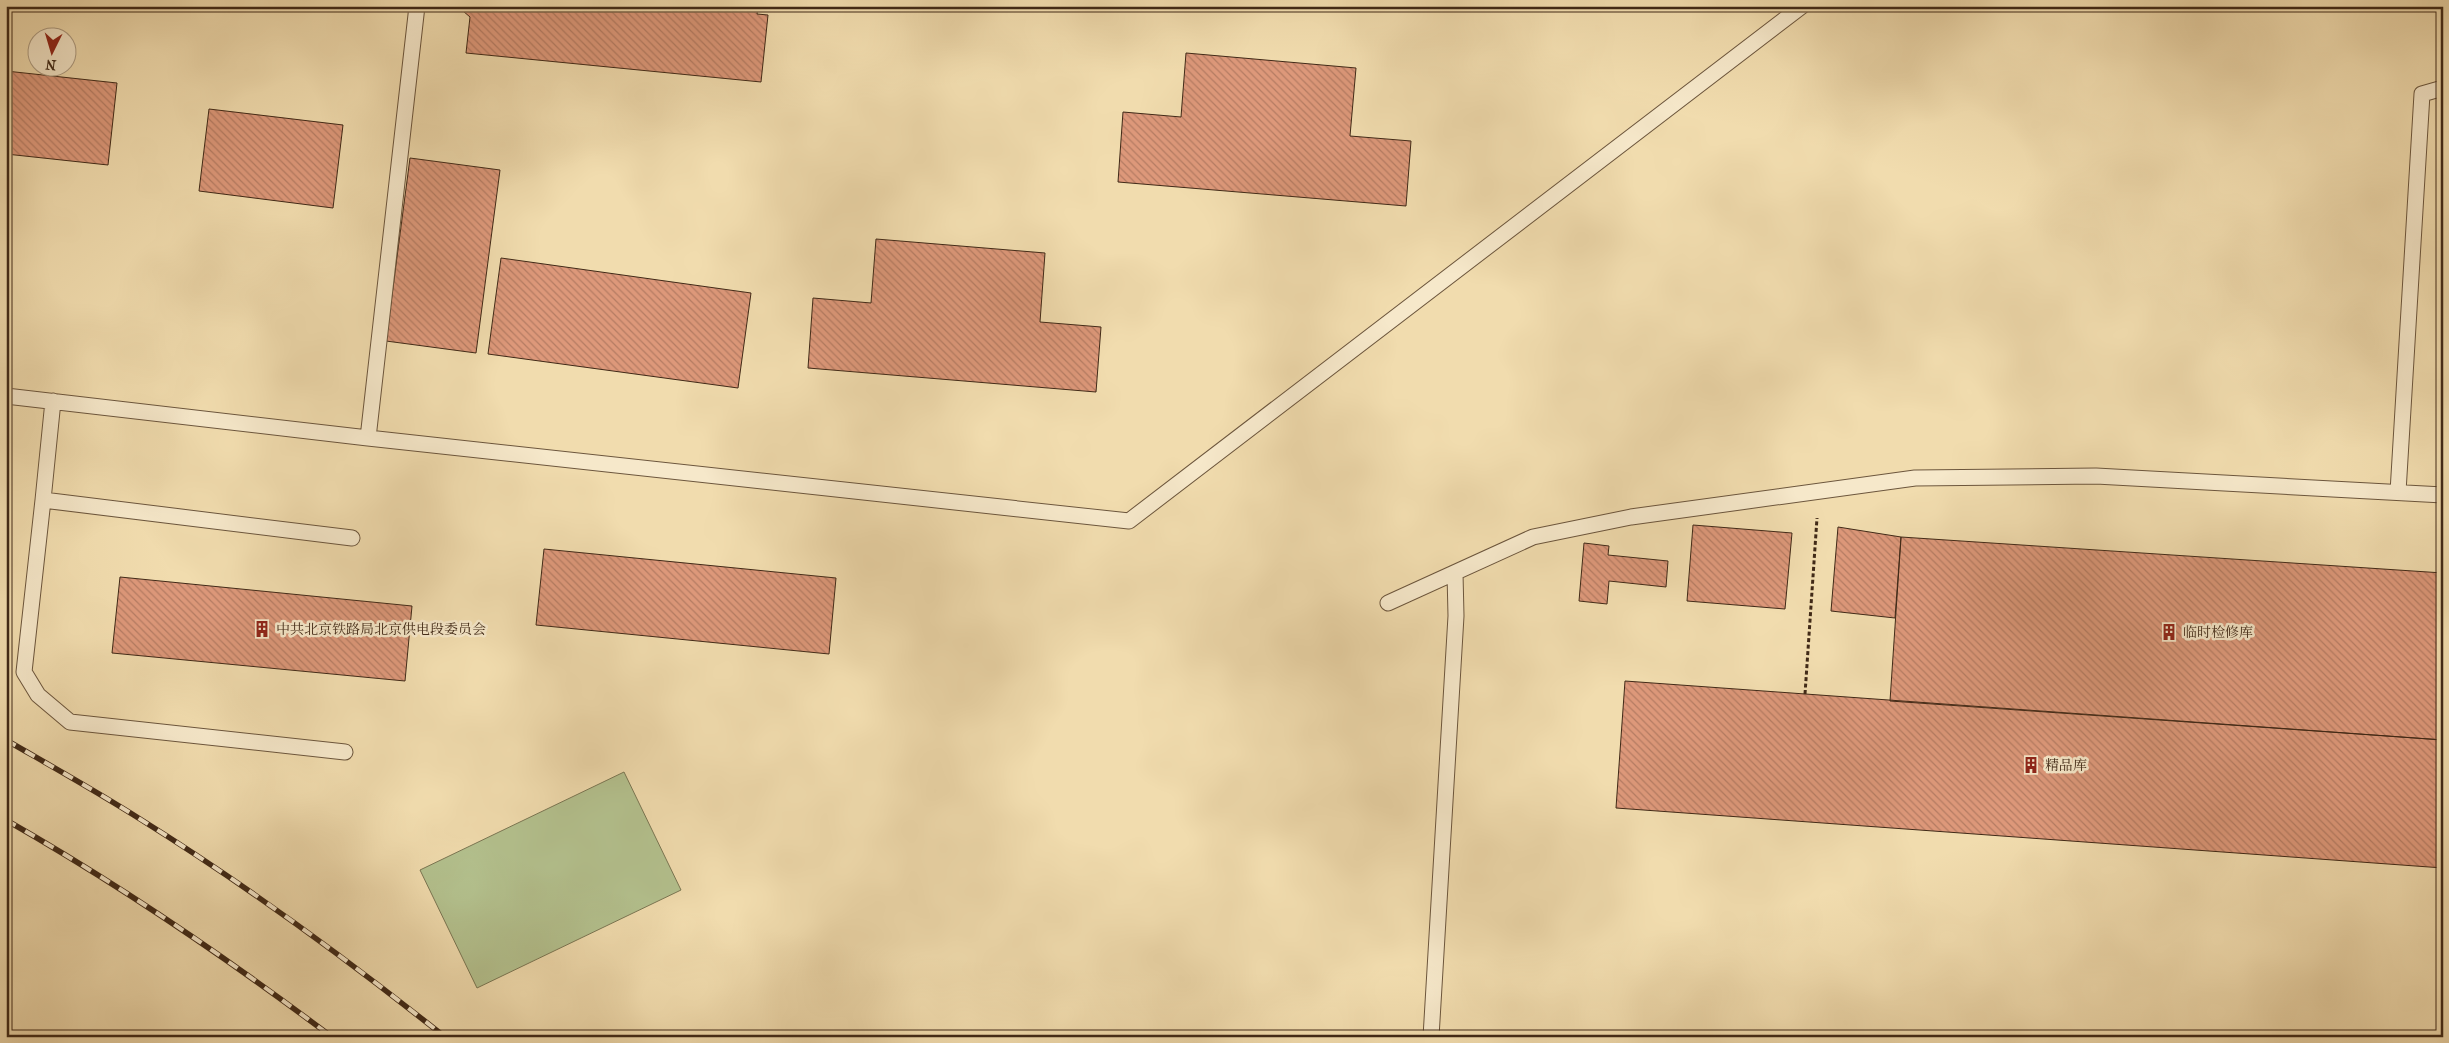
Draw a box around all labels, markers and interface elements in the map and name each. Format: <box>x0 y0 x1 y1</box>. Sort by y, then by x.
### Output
north arrow <box>28 28 78 78</box>
text: N <box>45 55 57 73</box>
building icon: 中共北京铁路局北京供电段委员会 <box>252 619 272 639</box>
place label: 中共北京铁路局北京供电段委员会 <box>276 621 486 638</box>
building icon: 临时检修库 <box>2159 622 2179 642</box>
place label: 临时检修库 <box>2183 624 2253 641</box>
building icon: 精品库 <box>2021 755 2041 775</box>
place label: 精品库 <box>2045 757 2087 774</box>

